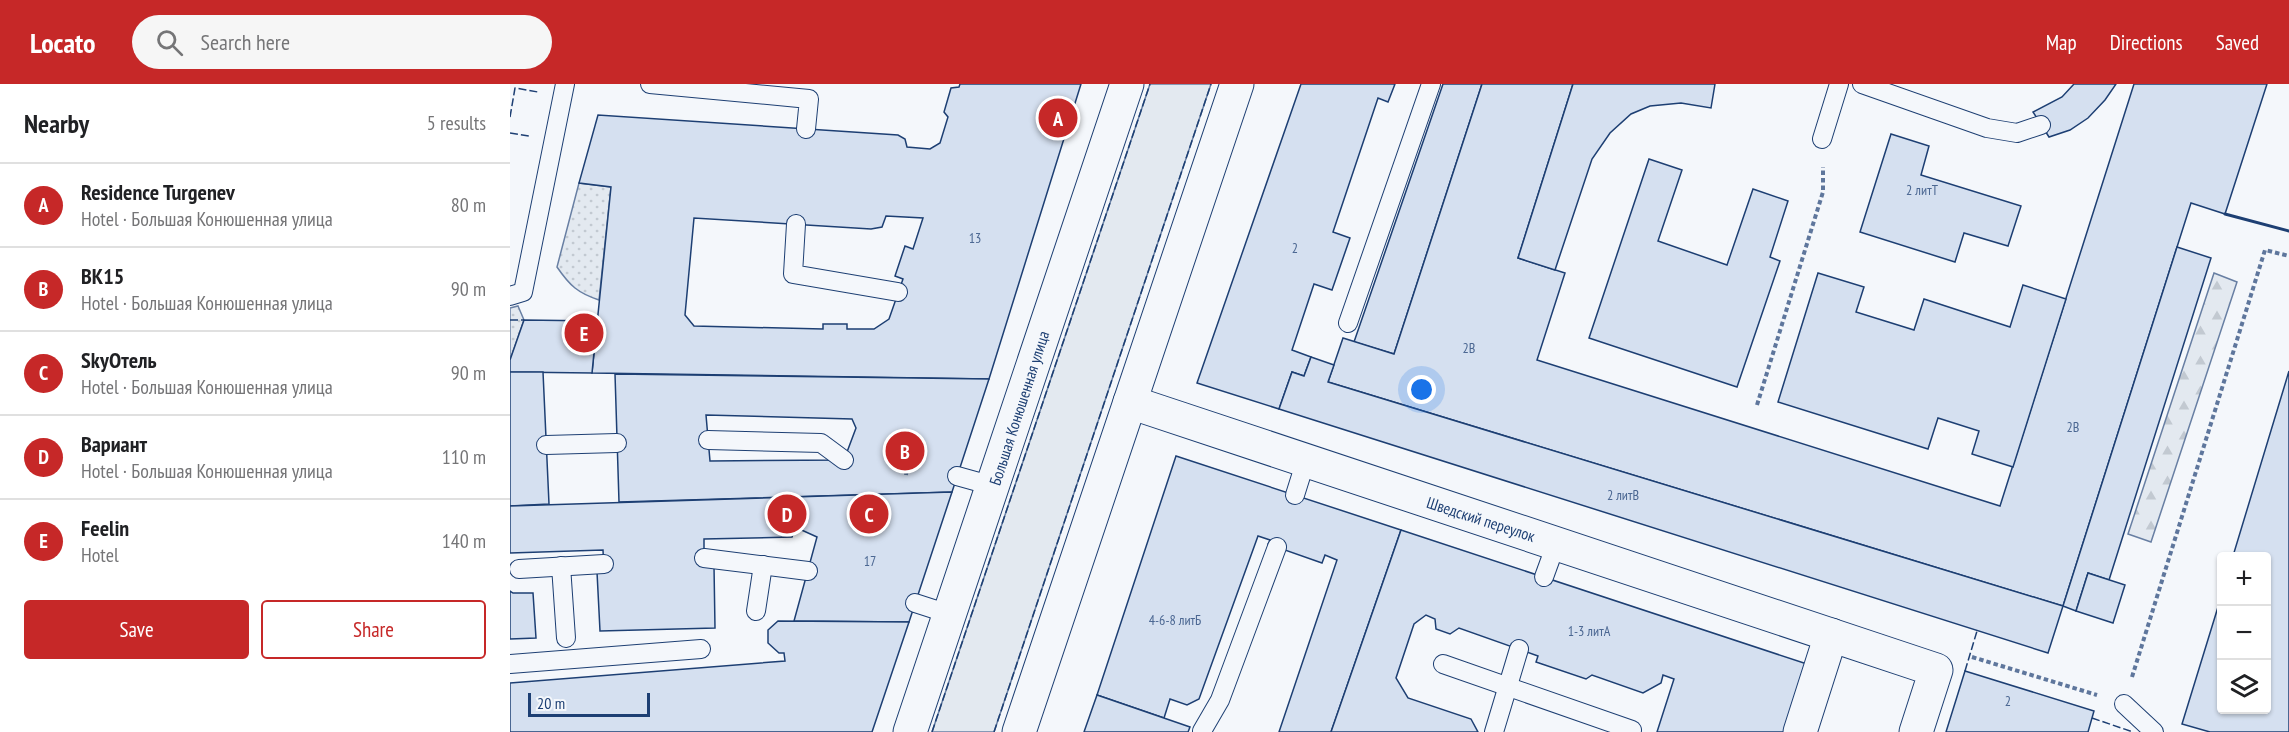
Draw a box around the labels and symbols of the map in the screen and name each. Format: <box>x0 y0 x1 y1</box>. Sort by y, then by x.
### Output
pin: A <box>1038 96 1078 141</box>
house number: 2 литТ <box>1906 181 1939 199</box>
house number: 13 <box>969 229 981 247</box>
house number: 2 <box>1292 239 1298 257</box>
pin: E <box>564 310 604 356</box>
street label: Большая Конюшенная улица <box>985 328 1053 488</box>
house number: 2В <box>1463 339 1475 357</box>
your location <box>1407 375 1436 404</box>
house number: 2В <box>2067 418 2079 436</box>
pin: B <box>886 428 924 473</box>
house number: 2 литВ <box>1607 486 1639 504</box>
pin: D <box>768 492 806 536</box>
pin: C <box>850 492 888 536</box>
street label: Шведский переулок <box>1424 492 1538 546</box>
house number: 17 <box>864 552 876 570</box>
house number: 4-6-8 литБ <box>1149 611 1201 629</box>
house number: 1-3 литА <box>1568 622 1611 640</box>
scale bar <box>528 690 650 718</box>
house number: 2 <box>2005 692 2011 710</box>

